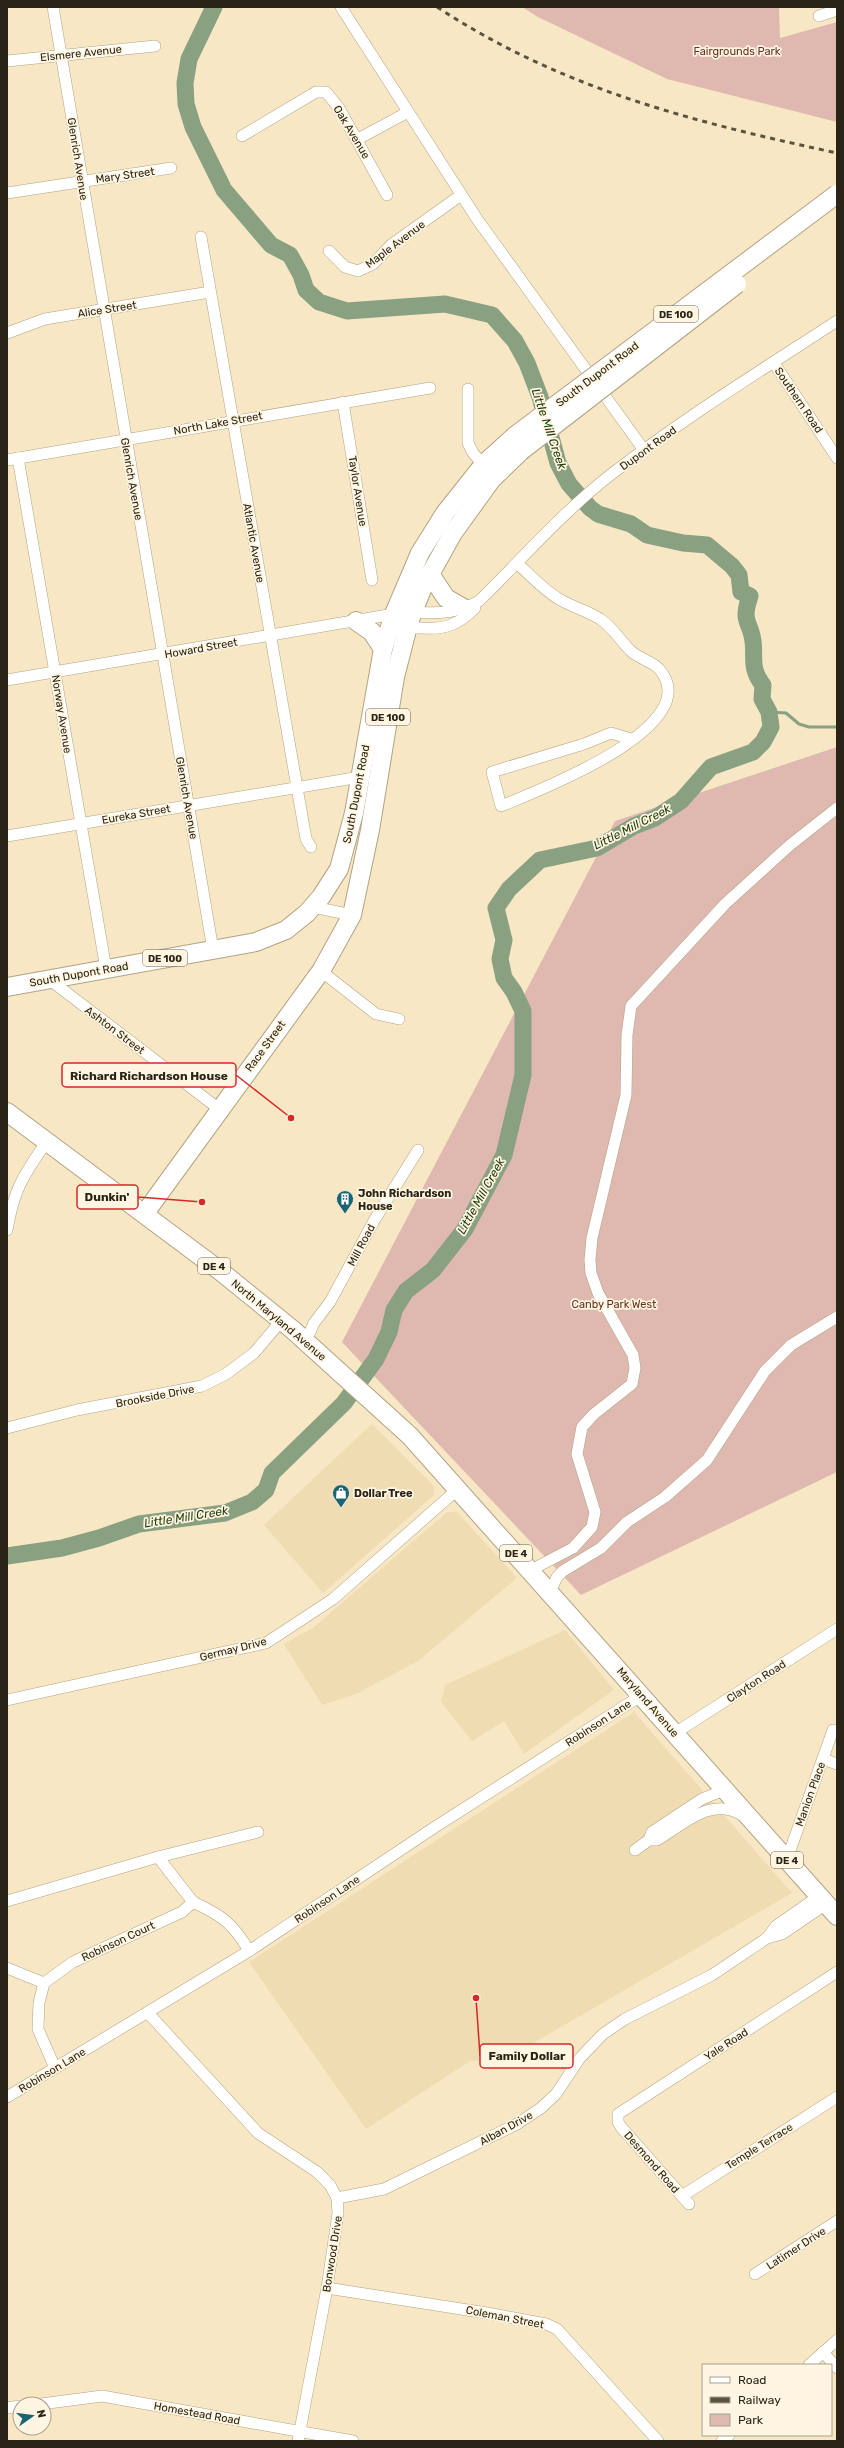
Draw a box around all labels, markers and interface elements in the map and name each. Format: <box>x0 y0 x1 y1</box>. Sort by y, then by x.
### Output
street label: Elsmere Avenue <box>40 43 123 64</box>
park label: Fairgrounds Park <box>694 45 781 58</box>
street label: Oak Avenue <box>331 103 373 161</box>
street label: Glenrich Avenue <box>65 117 90 201</box>
street label: Mary Street <box>95 165 156 186</box>
street label: Maple Avenue <box>363 218 428 271</box>
street label: Alice Street <box>77 298 138 321</box>
road number: DE 100 <box>654 306 698 322</box>
street label: South Dupont Road <box>553 339 641 410</box>
street label: Southern Road <box>772 365 825 436</box>
water label: Little Mill Creek <box>529 387 570 472</box>
street label: North Lake Street <box>173 409 264 438</box>
street label: Dupont Road <box>617 424 679 473</box>
street label: Glenrich Avenue <box>118 437 145 521</box>
street label: Taylor Avenue <box>346 455 369 527</box>
street label: Atlantic Avenue <box>240 502 267 584</box>
street label: Howard Street <box>164 636 239 661</box>
street label: Norway Avenue <box>49 674 74 754</box>
road number: DE 100 <box>366 709 410 725</box>
street label: South Dupont Road <box>341 744 372 845</box>
street label: Glenrich Avenue <box>173 756 200 840</box>
water label: Little Mill Creek <box>591 801 674 852</box>
street label: Eureka Street <box>101 802 172 827</box>
road number: DE 100 <box>143 950 187 966</box>
street label: South Dupont Road <box>29 959 130 990</box>
street label: Ashton Street <box>82 1004 148 1057</box>
street label: Race Street <box>243 1018 289 1074</box>
callout: Richard Richardson House <box>62 1063 236 1087</box>
text: Richard Richardson House <box>70 1069 228 1083</box>
water label: Little Mill Creek <box>454 1155 508 1236</box>
callout: Dunkin' <box>77 1185 138 1209</box>
place label: John Richardson House <box>358 1187 451 1213</box>
building icon: John Richardson House <box>335 1189 355 1214</box>
text: Dunkin' <box>85 1190 129 1204</box>
street label: Mill Road <box>345 1222 378 1268</box>
road number: DE 4 <box>198 1258 230 1274</box>
street label: North Maryland Avenue <box>229 1277 329 1364</box>
park label: Canby Park West <box>572 1298 657 1311</box>
street label: Brookside Drive <box>115 1383 195 1410</box>
shop icon: Dollar Tree <box>331 1483 351 1508</box>
place label: Dollar Tree <box>354 1487 413 1500</box>
water label: Little Mill Creek <box>143 1503 230 1531</box>
road number: DE 4 <box>500 1545 532 1561</box>
street label: Germay Drive <box>198 1635 268 1664</box>
street label: Clayton Road <box>724 1657 788 1705</box>
street label: Maryland Avenue <box>614 1665 681 1740</box>
street label: Robinson Lane <box>563 1697 634 1749</box>
street label: Manion Place <box>793 1760 828 1828</box>
road number: DE 4 <box>771 1852 803 1868</box>
street label: Robinson Lane <box>292 1873 362 1926</box>
street label: Robinson Court <box>80 1919 158 1964</box>
street label: Yale Road <box>702 2025 751 2063</box>
callout: Family Dollar <box>480 2044 573 2068</box>
street label: Robinson Lane <box>16 2045 88 2095</box>
text: Family Dollar <box>489 2049 566 2063</box>
street label: Alban Drive <box>478 2109 535 2148</box>
street label: Temple Terrace <box>723 2120 795 2172</box>
street label: Desmond Road <box>621 2129 682 2196</box>
street label: Bonwood Drive <box>320 2215 345 2293</box>
street label: Latimer Drive <box>764 2224 828 2272</box>
street label: Coleman Street <box>465 2304 546 2332</box>
legend <box>702 2364 832 2436</box>
text: Road <box>738 2373 766 2387</box>
text: Railway <box>738 2393 781 2407</box>
north arrow <box>12 2396 52 2436</box>
street label: Homestead Road <box>153 2399 241 2427</box>
text: N <box>34 2408 49 2419</box>
text: Park <box>738 2413 764 2427</box>

